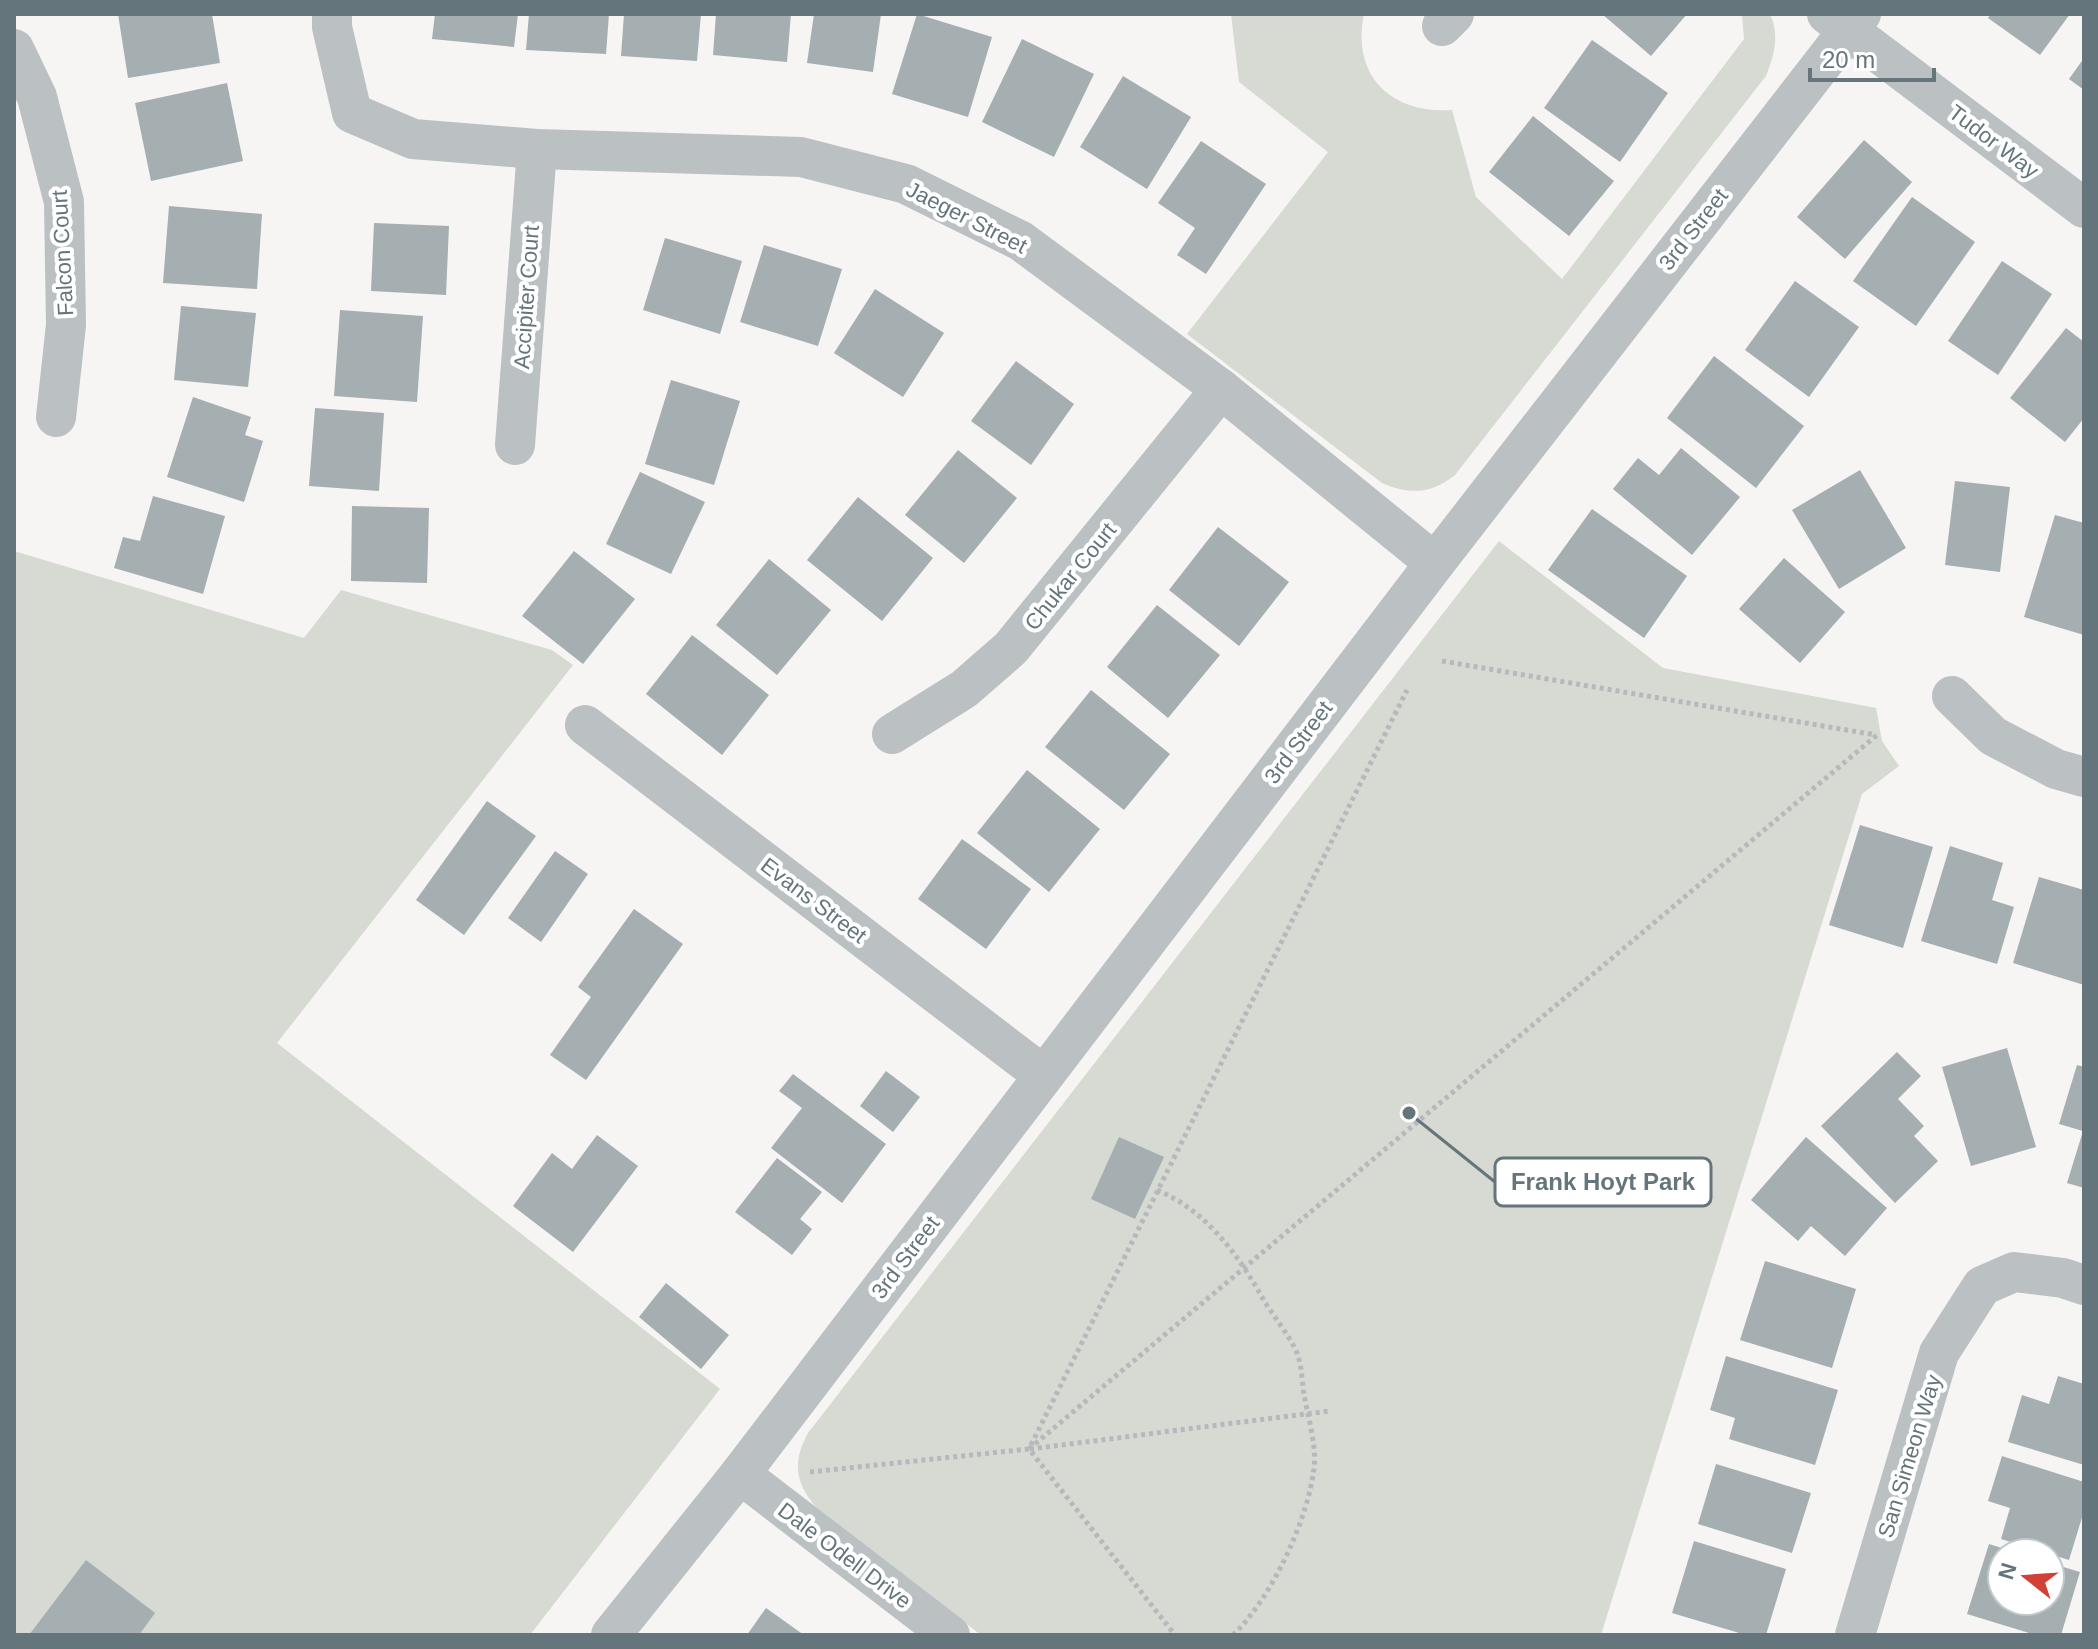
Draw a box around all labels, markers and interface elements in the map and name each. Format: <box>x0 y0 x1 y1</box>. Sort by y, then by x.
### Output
scale bar <box>1810 32 1934 82</box>
text: 20 m <box>1822 46 1875 73</box>
street label: Tudor Way <box>1944 100 2044 183</box>
street label: Jaeger Street <box>902 176 1031 259</box>
street label: 3rd Street <box>1654 184 1733 275</box>
street label: Falcon Court <box>47 189 78 317</box>
street label: Accipiter Court <box>509 224 544 370</box>
street label: Chukar Court <box>1020 518 1121 635</box>
street label: 3rd Street <box>1259 696 1337 788</box>
street label: Evans Street <box>756 853 872 948</box>
callout: Frank Hoyt Park <box>1495 1158 1711 1206</box>
text: Frank Hoyt Park <box>1511 1168 1696 1195</box>
street label: 3rd Street <box>866 1211 944 1303</box>
street label: San Simeon Way <box>1873 1372 1946 1541</box>
street label: Dale Odell Drive <box>773 1497 916 1614</box>
north arrow <box>1986 1537 2066 1617</box>
text: N <box>1993 1560 2022 1583</box>

